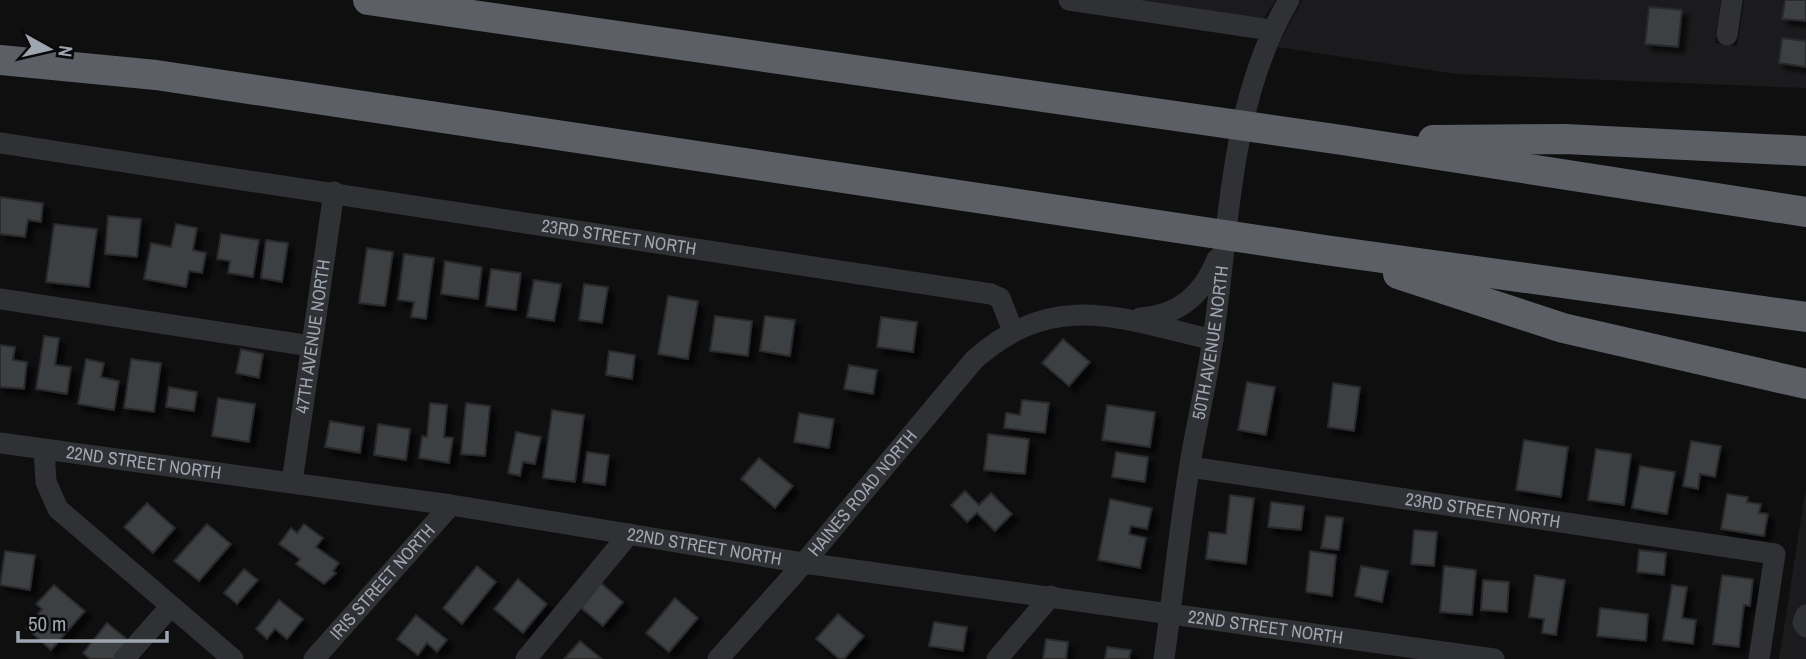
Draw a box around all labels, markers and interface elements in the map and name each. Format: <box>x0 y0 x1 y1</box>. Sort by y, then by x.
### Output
north arrow <box>14 14 84 84</box>
text: N <box>52 44 79 59</box>
street label: 23RD STREET NORTH <box>540 213 698 261</box>
street label: 47TH AVENUE NORTH <box>289 258 336 415</box>
street label: 50TH AVENUE NORTH <box>1186 264 1234 422</box>
street label: HAINES ROAD NORTH <box>802 424 922 561</box>
street label: 22ND STREET NORTH <box>65 439 223 485</box>
street label: 23RD STREET NORTH <box>1404 486 1562 534</box>
street label: IRIS STREET NORTH <box>324 518 440 645</box>
street label: 22ND STREET NORTH <box>625 521 784 571</box>
scale bar <box>18 600 166 644</box>
street label: 22ND STREET NORTH <box>1187 604 1345 650</box>
text: 50 m <box>28 609 66 638</box>

